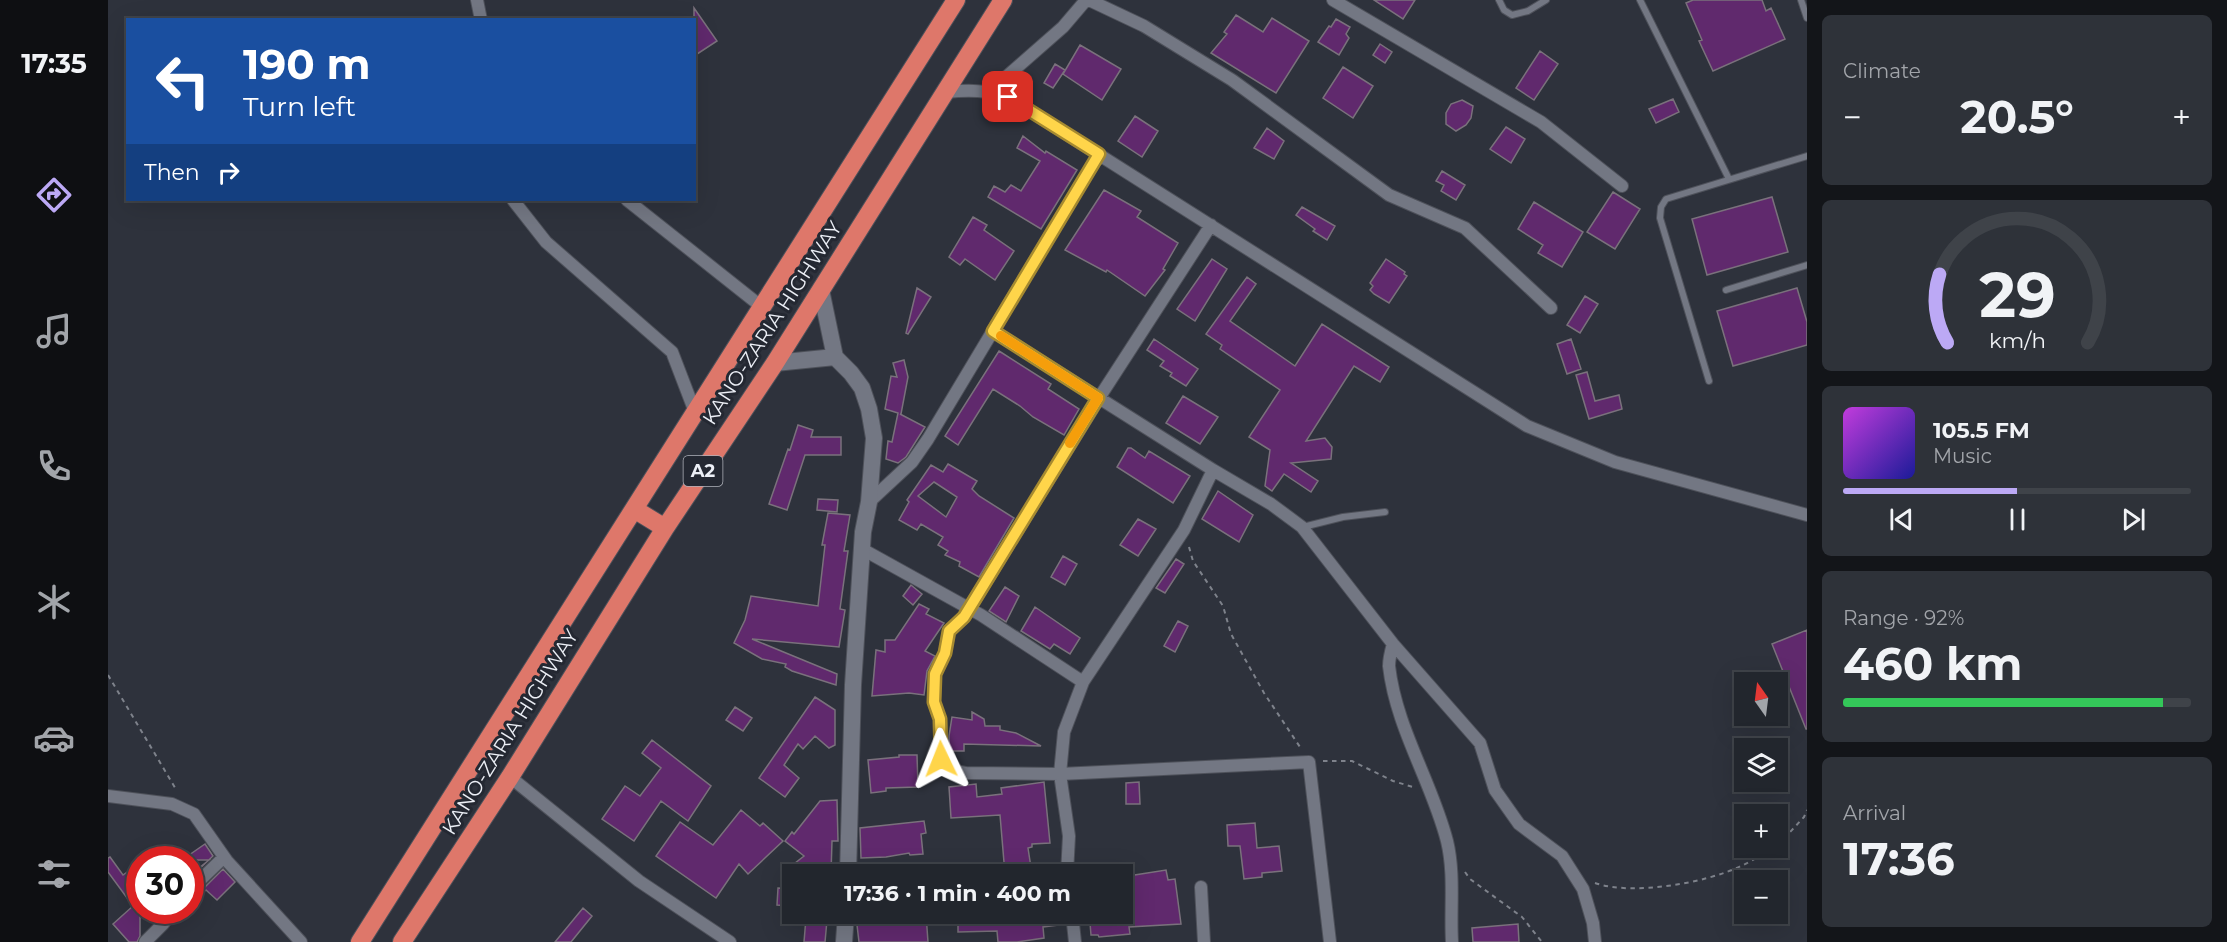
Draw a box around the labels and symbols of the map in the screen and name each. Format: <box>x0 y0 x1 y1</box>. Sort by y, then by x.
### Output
pin <box>982 71 1033 122</box>
street label: KANO-ZARIA HIGHWAY <box>697 217 847 429</box>
road number: A2 <box>684 456 722 486</box>
street label: KANO-ZARIA HIGHWAY <box>437 625 583 839</box>
north arrow <box>1734 672 1788 726</box>
position arrow <box>909 727 973 791</box>
speed limit sign: 30 <box>126 846 204 924</box>

